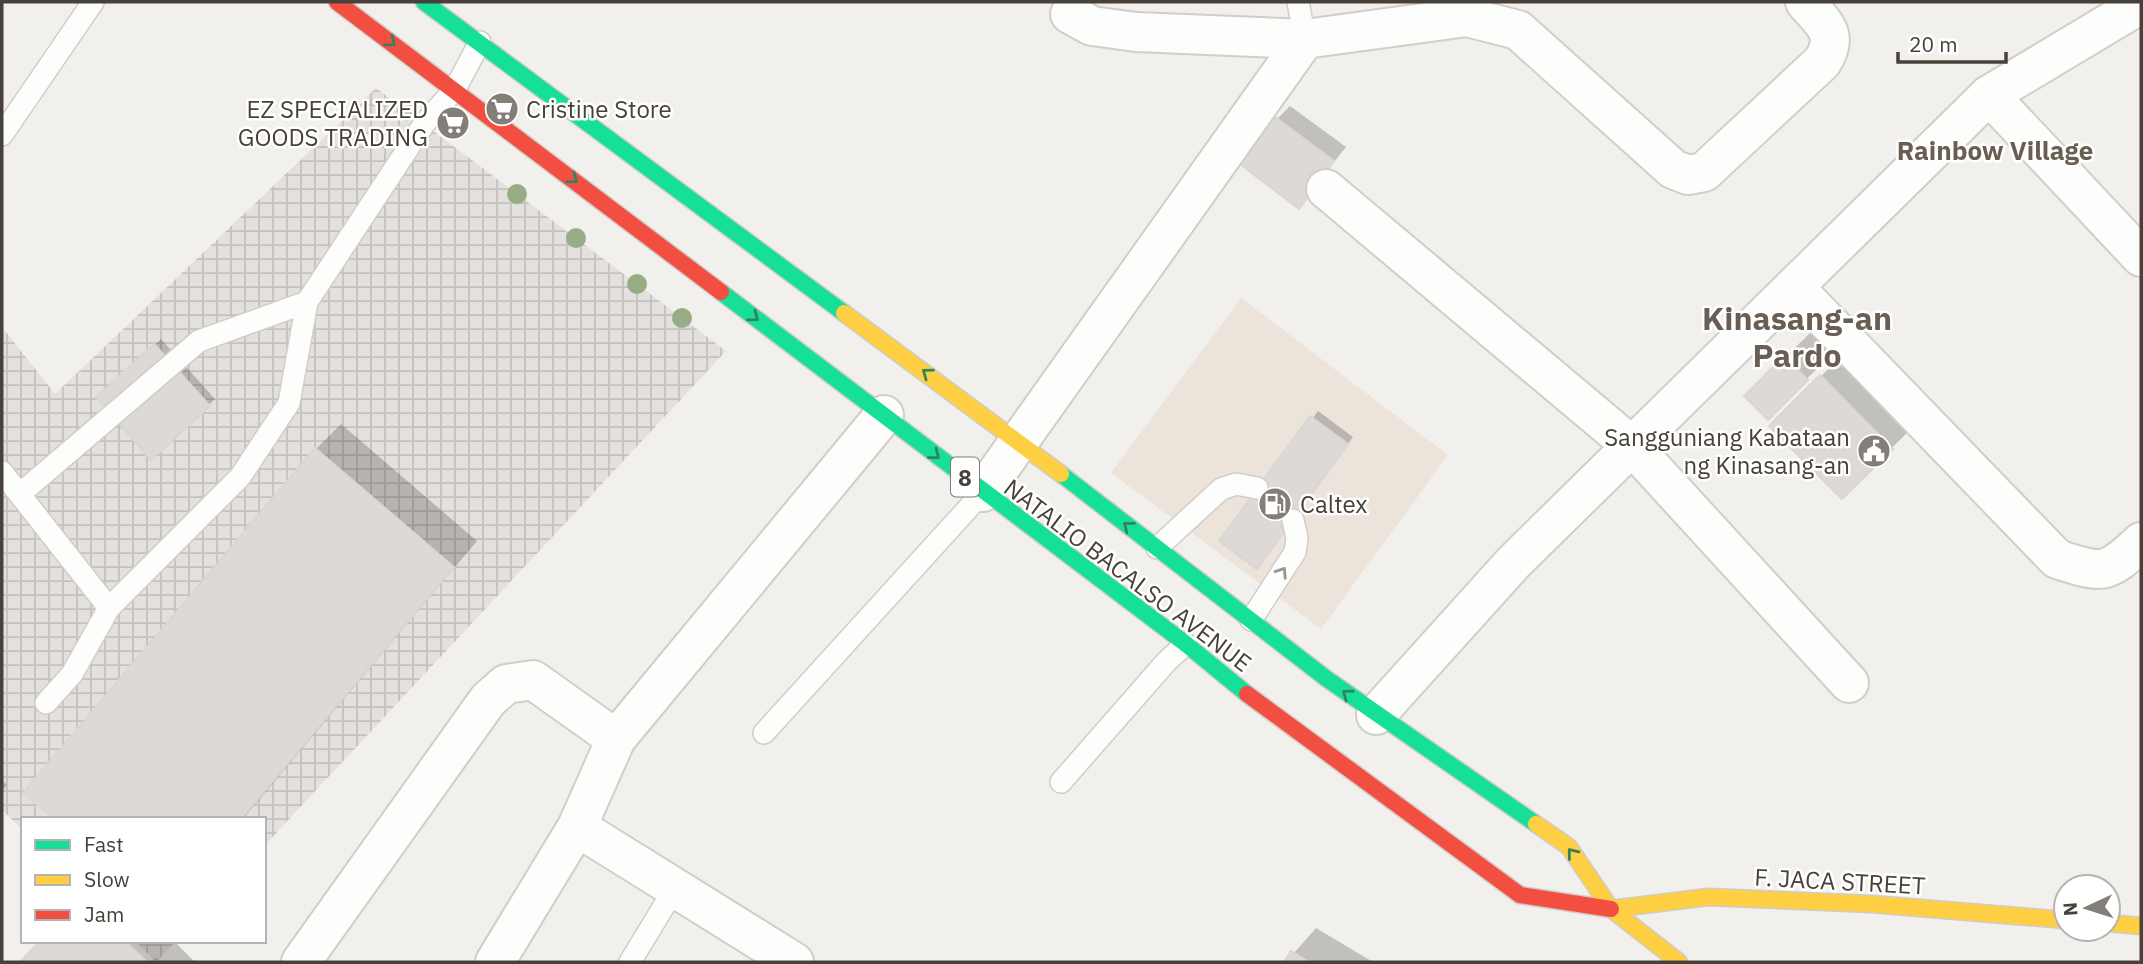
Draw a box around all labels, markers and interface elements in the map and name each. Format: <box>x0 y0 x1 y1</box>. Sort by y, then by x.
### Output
scale bar <box>1898 21 2007 65</box>
text: 20 m <box>1909 30 1958 58</box>
one-way arrow <box>384 34 396 47</box>
supermarket icon: Cristine Store <box>483 90 521 128</box>
place label: EZ SPECIALIZED GOODS TRADING <box>238 93 428 153</box>
place label: Cristine Store <box>526 93 672 125</box>
supermarket icon: EZ SPECIALIZED GOODS TRADING <box>434 104 472 142</box>
district label: Rainbow Village <box>1897 133 2093 167</box>
one-way arrow <box>565 171 578 184</box>
district label: Kinasang-an Pardo <box>1702 297 1892 376</box>
one-way arrow <box>747 308 759 321</box>
one-way arrow <box>922 369 935 382</box>
place label: Sangguniang Kabataan ng Kinasang-an <box>1604 421 1850 481</box>
public building icon: Sangguniang Kabataan ng Kinasang-an <box>1855 432 1893 470</box>
one-way arrow <box>928 446 940 459</box>
road number: 8 <box>951 457 979 496</box>
street label: NATALIO BACALSO AVENUE <box>998 471 1258 679</box>
fuel station icon: Caltex <box>1256 485 1294 523</box>
place label: Caltex <box>1300 488 1368 520</box>
one-way arrow <box>1123 521 1135 534</box>
one-way arrow <box>1274 567 1286 580</box>
one-way arrow <box>1342 690 1355 702</box>
legend <box>21 817 266 943</box>
text: Fast <box>84 830 124 858</box>
one-way arrow <box>1568 849 1581 861</box>
street label: F. JACA STREET <box>1754 861 1927 901</box>
text: Slow <box>84 865 130 893</box>
north arrow <box>2052 873 2122 943</box>
text: Jam <box>84 900 124 928</box>
text: N <box>2058 901 2082 917</box>

